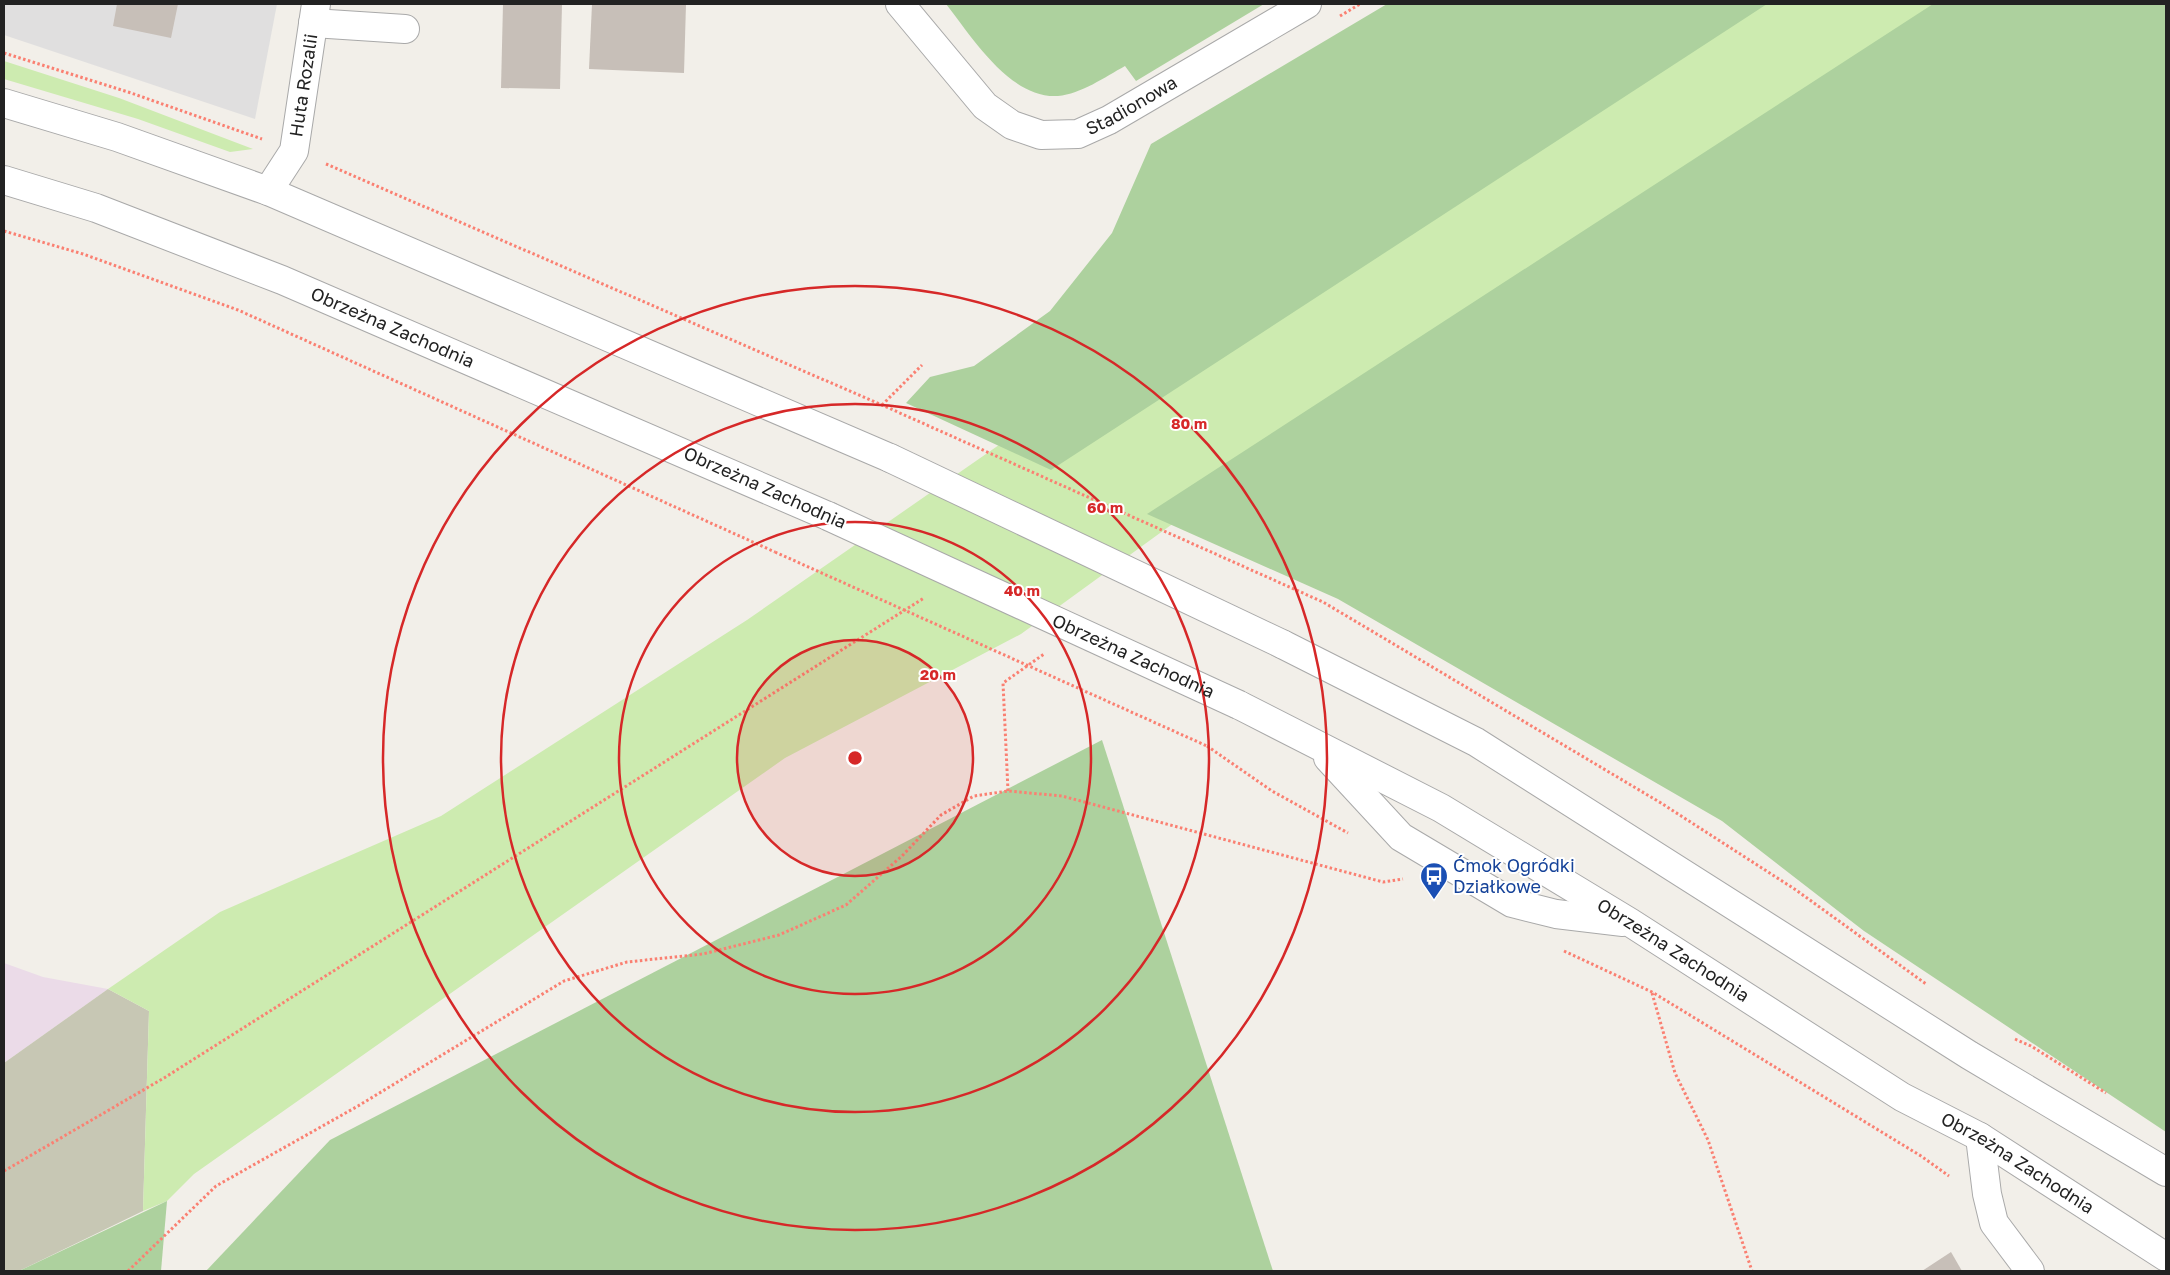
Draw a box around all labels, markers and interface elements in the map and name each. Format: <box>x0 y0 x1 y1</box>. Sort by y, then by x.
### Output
street label: Huta Rozalii <box>284 32 321 138</box>
street label: Stadionowa <box>1082 71 1181 139</box>
street label: Obrzeżna Zachodnia <box>308 282 478 372</box>
text: 80 m <box>1171 414 1207 432</box>
street label: Obrzeżna Zachodnia <box>681 441 850 533</box>
text: 60 m <box>1087 498 1123 516</box>
text: 40 m <box>1004 581 1040 599</box>
street label: Obrzeżna Zachodnia <box>1049 609 1218 702</box>
text: 20 m <box>920 665 956 683</box>
centre of rings <box>846 749 864 767</box>
place label: Ćmok Ogródki Działkowe <box>1453 854 1575 897</box>
bus stop icon: Ćmok Ogródki Działkowe <box>1419 861 1449 900</box>
street label: Obrzeżna Zachodnia <box>1593 893 1754 1006</box>
street label: Obrzeżna Zachodnia <box>1938 1107 2099 1218</box>

